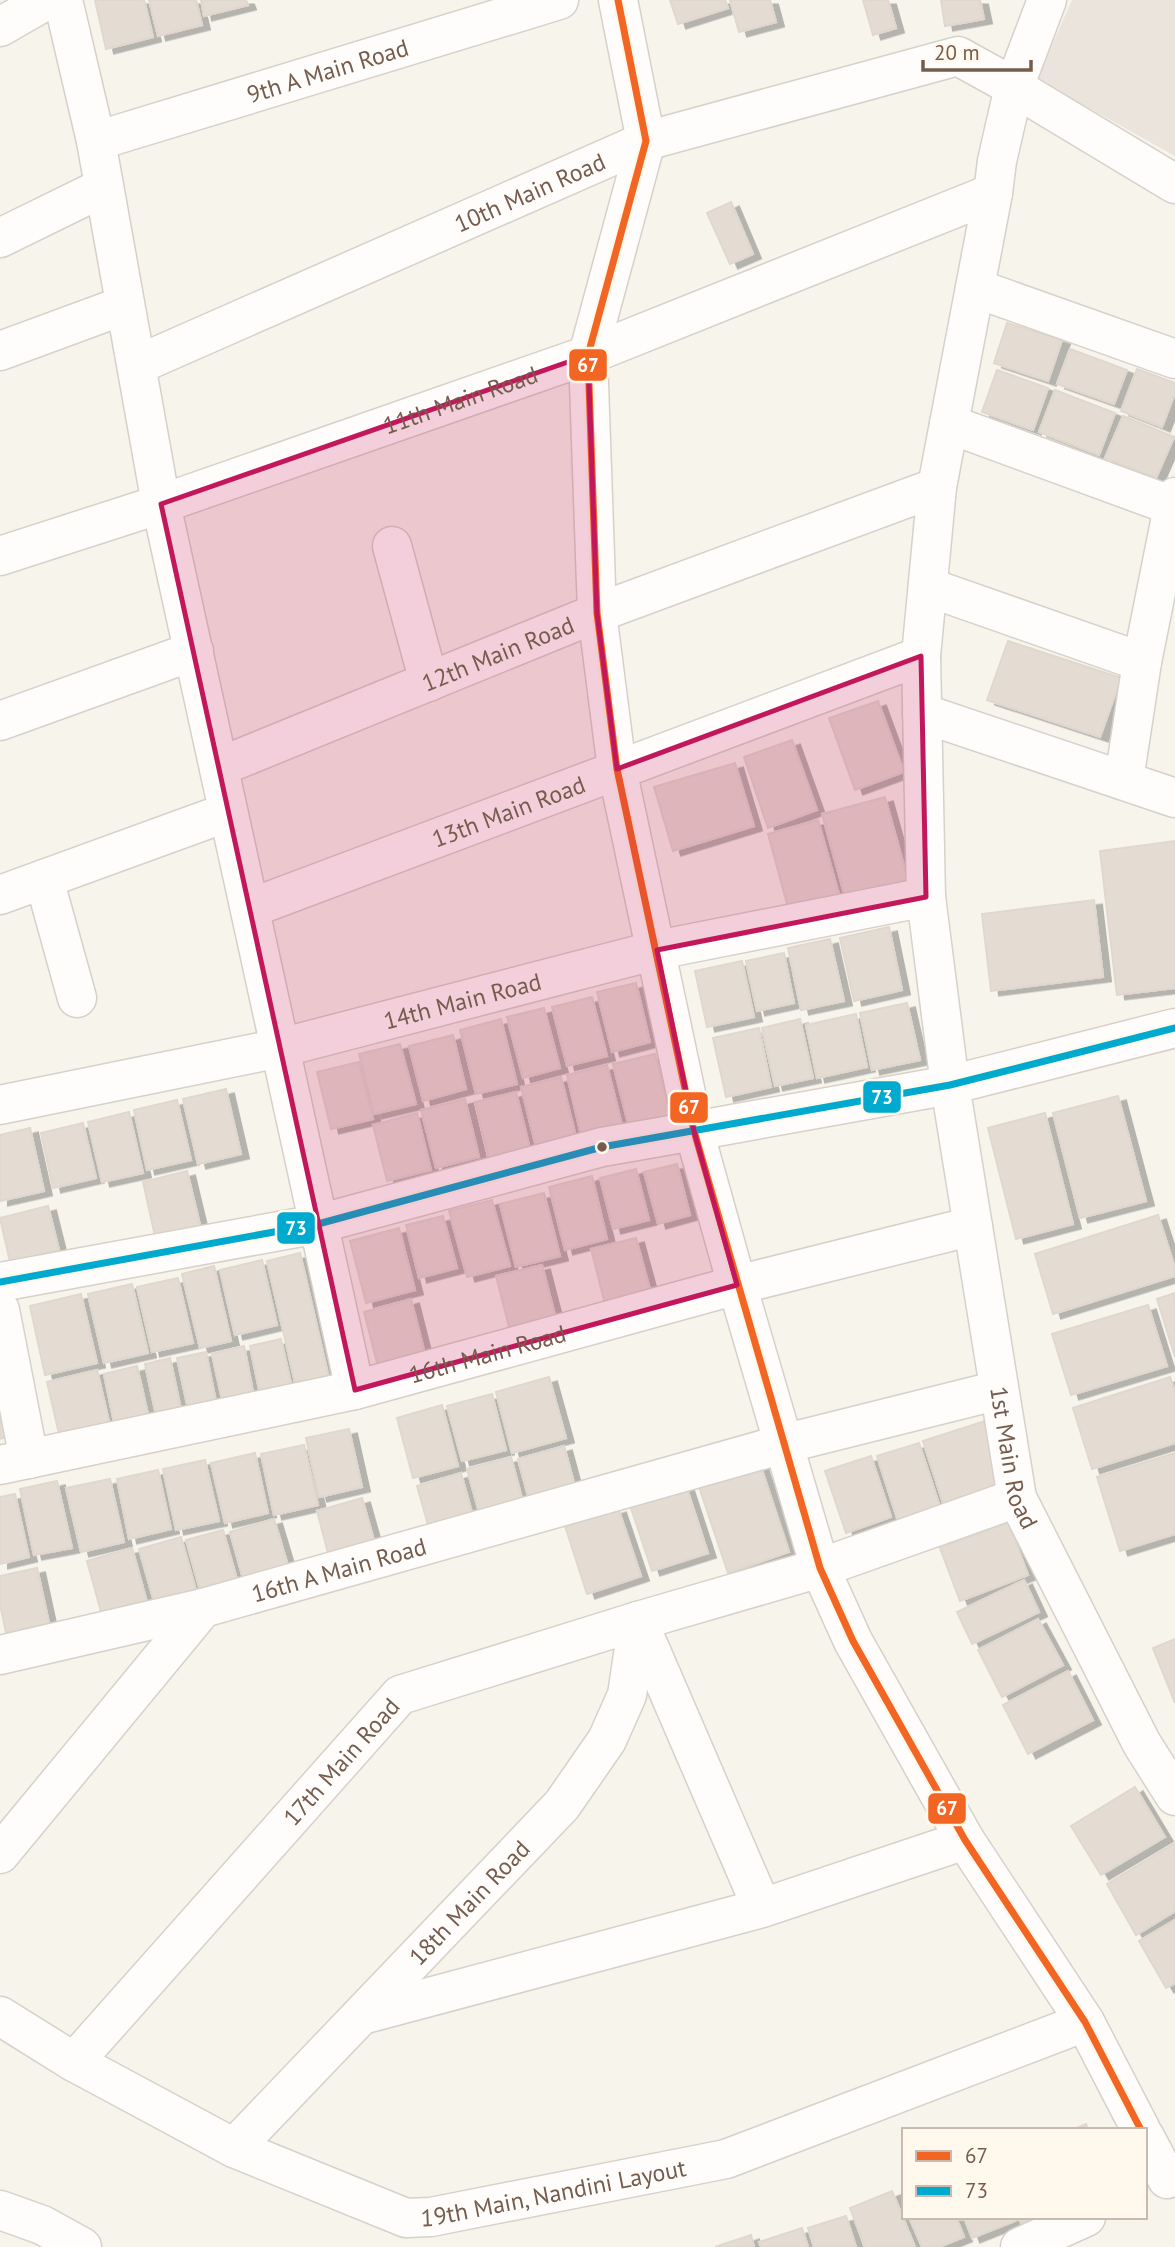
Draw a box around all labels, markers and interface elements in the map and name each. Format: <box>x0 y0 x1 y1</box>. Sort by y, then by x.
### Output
scale bar <box>923 28 1032 72</box>
street label: 9th A Main Road <box>243 31 412 110</box>
text: 20 m <box>934 39 980 66</box>
street label: 10th Main Road <box>449 145 610 239</box>
line badge: 67 <box>568 348 608 382</box>
text: 67 <box>577 353 599 377</box>
street label: 11th Main Road <box>379 358 542 441</box>
street label: 12th Main Road <box>417 609 578 698</box>
street label: 13th Main Road <box>427 768 589 854</box>
street label: 14th Main Road <box>380 965 544 1036</box>
line badge: 73 <box>862 1080 902 1114</box>
text: 73 <box>871 1085 893 1109</box>
line badge: 67 <box>669 1091 709 1124</box>
text: 67 <box>678 1095 700 1119</box>
unlabelled marker <box>595 1140 609 1154</box>
line badge: 73 <box>276 1211 316 1245</box>
text: 73 <box>285 1216 307 1240</box>
street label: 16th Main Road <box>405 1317 569 1390</box>
street label: 1st Main Road <box>984 1384 1046 1534</box>
street label: 16th A Main Road <box>248 1530 430 1609</box>
street label: 17th Main Road <box>276 1691 406 1832</box>
line badge: 67 <box>927 1792 967 1825</box>
text: 67 <box>936 1796 958 1820</box>
street label: 18th Main Road <box>402 1833 536 1971</box>
legend <box>902 2128 1147 2219</box>
text: 67 <box>965 2142 988 2169</box>
street label: 19th Main, Nandini Layout <box>420 2152 688 2233</box>
text: 73 <box>965 2177 988 2204</box>

